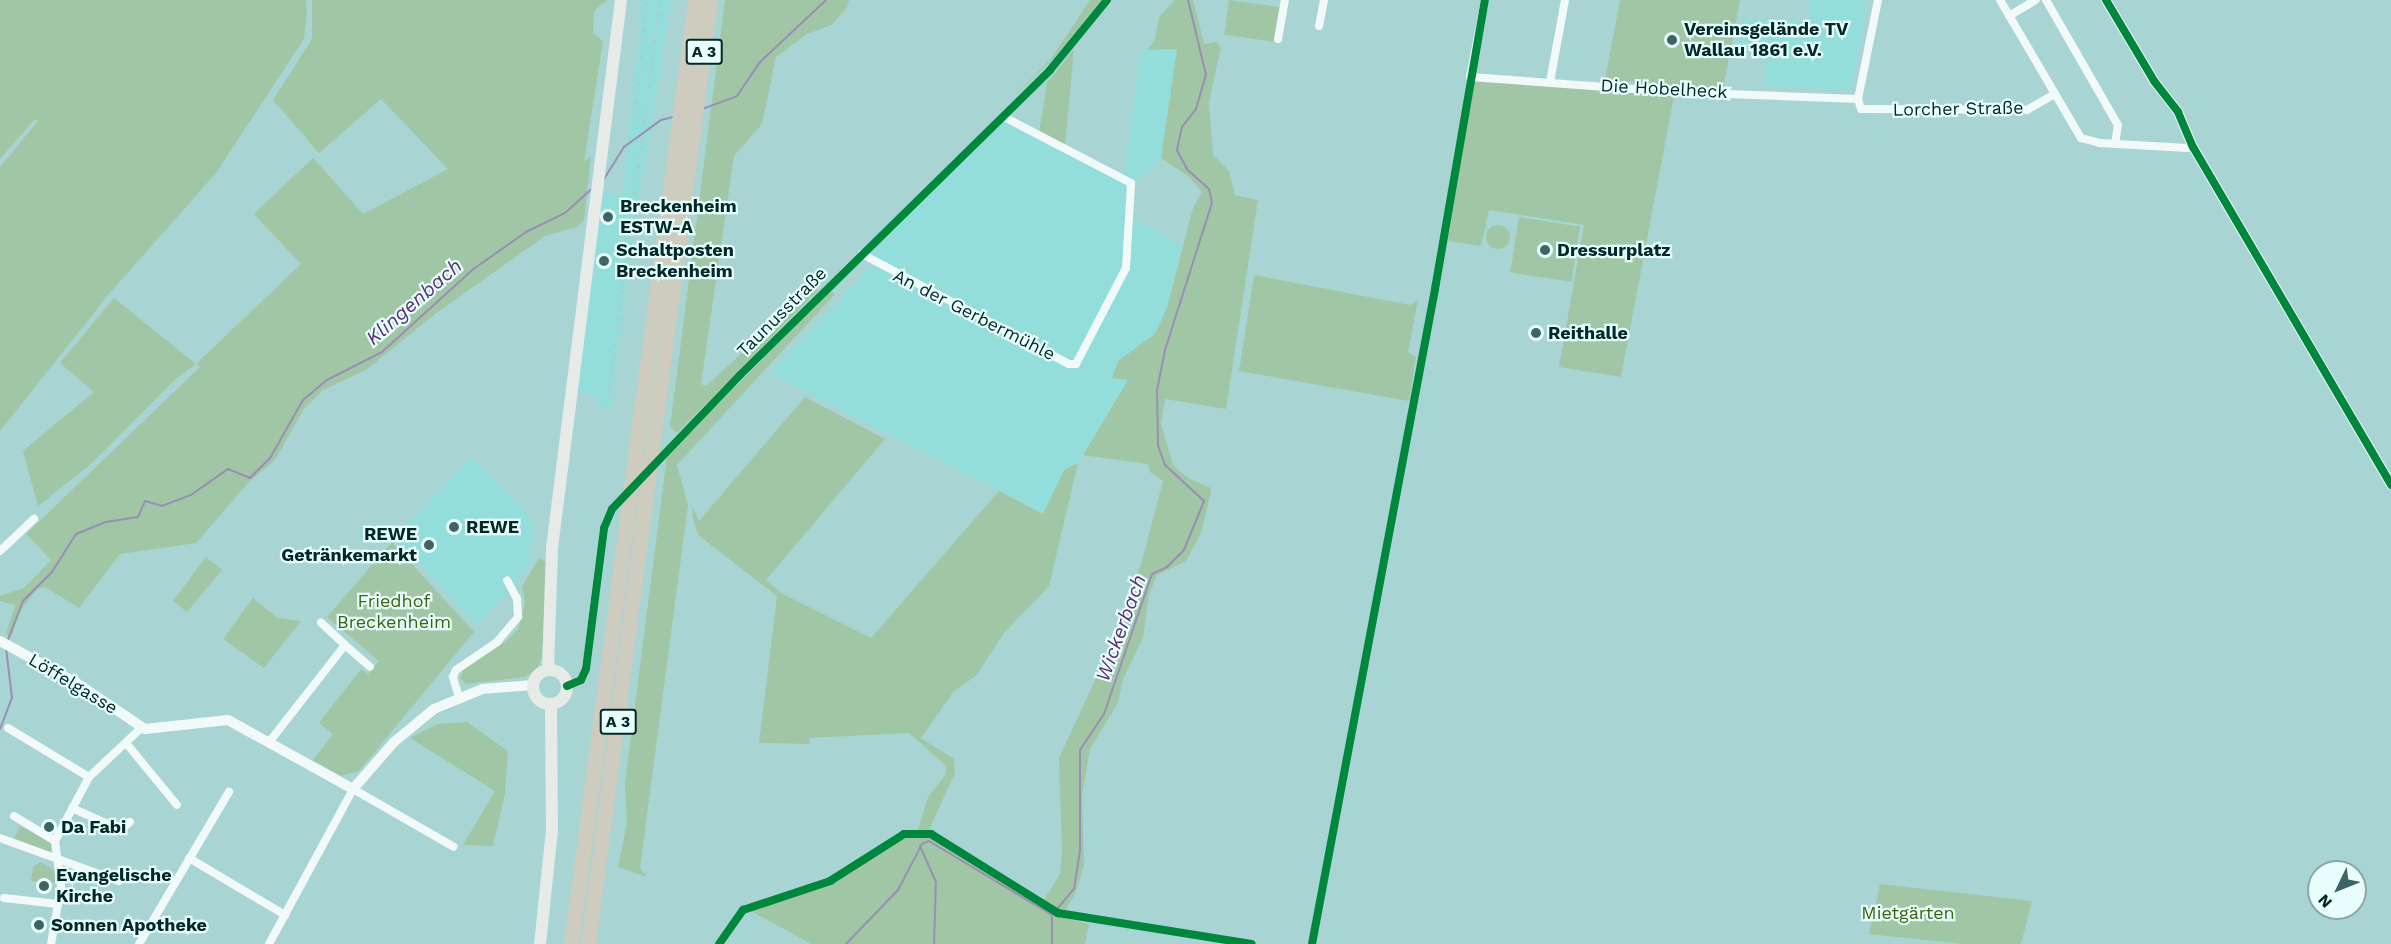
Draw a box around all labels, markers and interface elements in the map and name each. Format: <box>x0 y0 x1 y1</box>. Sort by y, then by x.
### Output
place label: Vereinsgelände TV Wallau 1861 e.V. <box>1684 19 1849 62</box>
marker: Vereinsgelände TV Wallau 1861 e.V. <box>1665 33 1679 47</box>
road number: A 3 <box>684 39 724 65</box>
street label: Die Hobelheck <box>1600 75 1728 103</box>
street label: Lorcher Straße <box>1892 97 2024 121</box>
place label: Breckenheim ESTW-A <box>620 196 737 238</box>
marker: Breckenheim ESTW-A <box>601 210 615 224</box>
place label: Dressurplatz <box>1557 239 1671 261</box>
place label: Schaltposten Breckenheim <box>616 240 734 282</box>
marker: Dressurplatz <box>1538 243 1552 257</box>
water label: Klingenbach <box>361 254 467 350</box>
marker: Schaltposten Breckenheim <box>597 254 611 268</box>
street label: Taunusstraße <box>733 263 831 361</box>
street label: An der Gerbermühle <box>889 265 1059 365</box>
place label: Reithalle <box>1548 322 1628 344</box>
marker: Reithalle <box>1529 326 1543 340</box>
place label: REWE <box>466 516 519 538</box>
marker: REWE <box>447 520 461 534</box>
place label: REWE Getränkemarkt <box>281 524 417 566</box>
marker: REWE Getränkemarkt <box>422 538 436 552</box>
water label: Wickerbach <box>1091 571 1151 685</box>
park label: Friedhof Breckenheim <box>337 591 451 634</box>
street label: Löffelgasse <box>25 649 121 719</box>
road number: A 3 <box>598 709 638 735</box>
place label: Da Fabi <box>61 816 127 838</box>
marker: Da Fabi <box>42 820 56 834</box>
north arrow <box>2307 860 2367 920</box>
place label: Evangelische Kirche <box>56 865 172 908</box>
marker: Evangelische Kirche <box>37 879 51 893</box>
text: N <box>2314 890 2336 912</box>
park label: Mietgärten <box>1861 902 1955 924</box>
place label: Sonnen Apotheke <box>51 914 207 936</box>
marker: Sonnen Apotheke <box>32 918 46 932</box>

